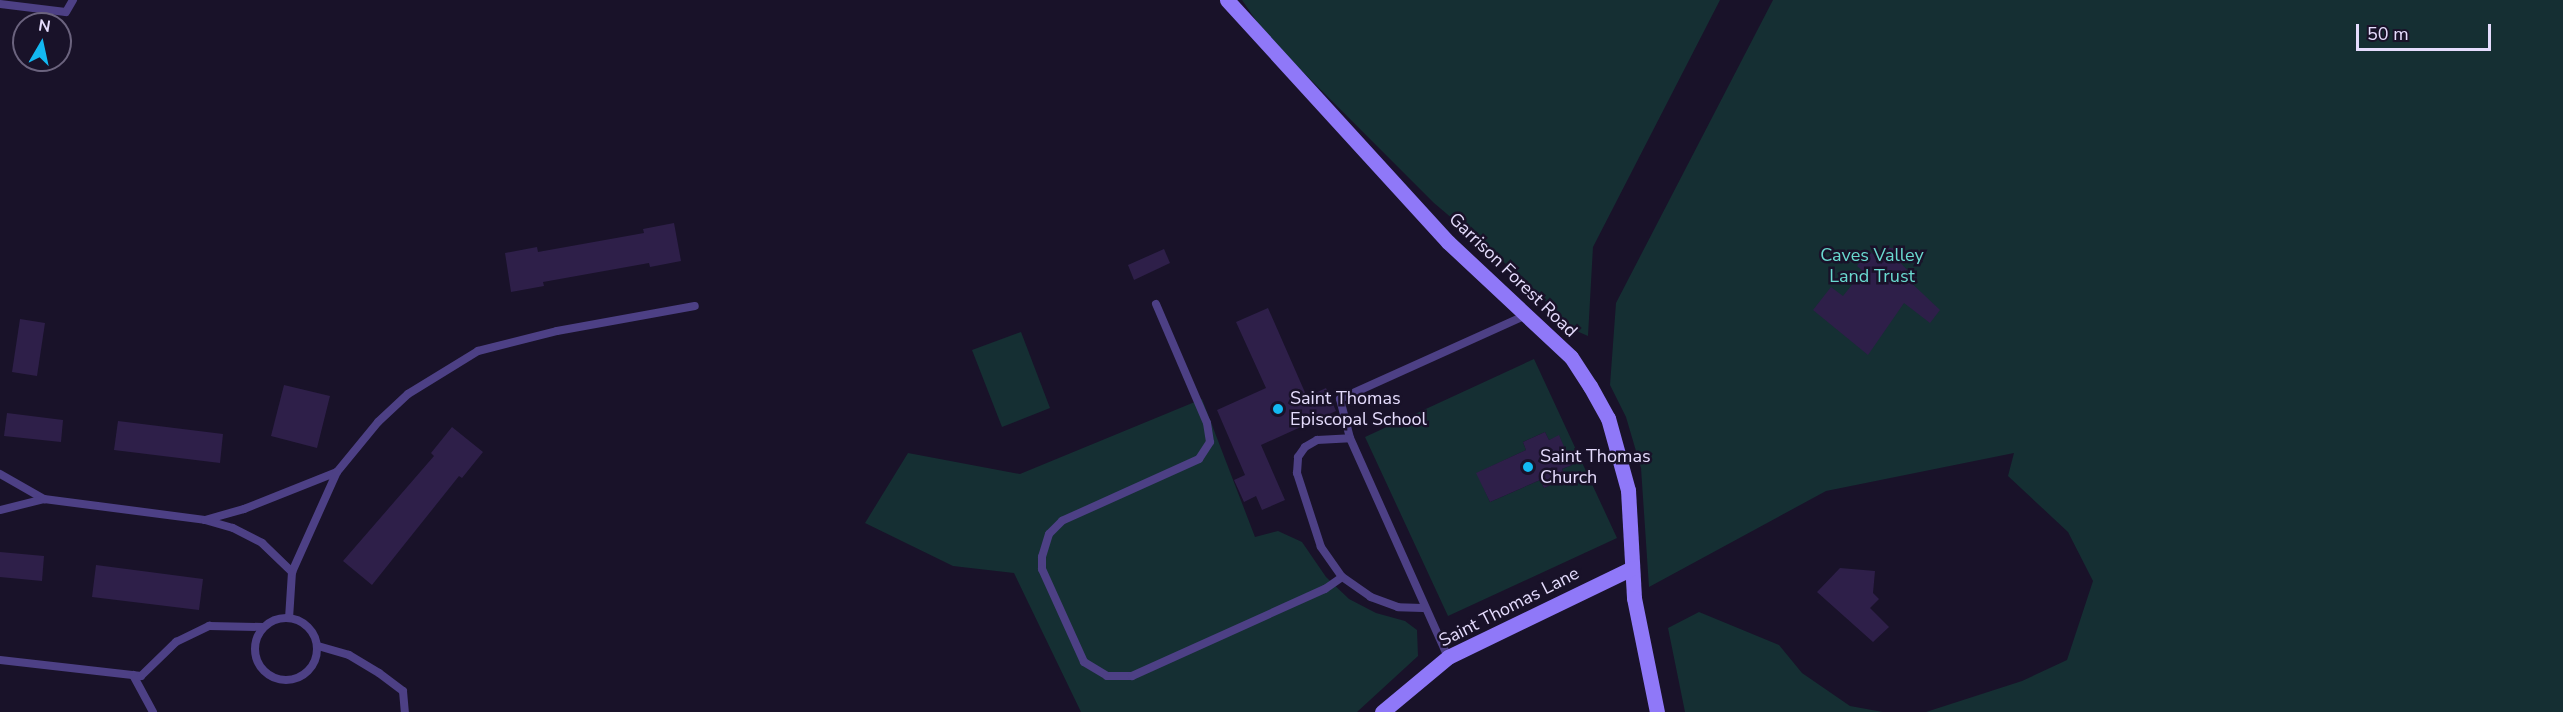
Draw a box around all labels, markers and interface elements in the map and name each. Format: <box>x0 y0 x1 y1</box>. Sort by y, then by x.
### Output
north arrow <box>12 12 72 72</box>
scale bar <box>2359 12 2494 50</box>
text: N <box>37 14 52 38</box>
text: 50 m <box>2367 22 2409 46</box>
street label: Garrison Forest Road <box>1444 208 1582 342</box>
park label: Caves Valley Land Trust <box>1820 245 1924 288</box>
place label: Saint Thomas Episcopal School <box>1290 388 1427 430</box>
marker: Saint Thomas Episcopal School <box>1271 402 1285 416</box>
place label: Saint Thomas Church <box>1540 446 1651 488</box>
marker: Saint Thomas Church <box>1521 460 1535 474</box>
street label: Saint Thomas Lane <box>1435 562 1583 652</box>

